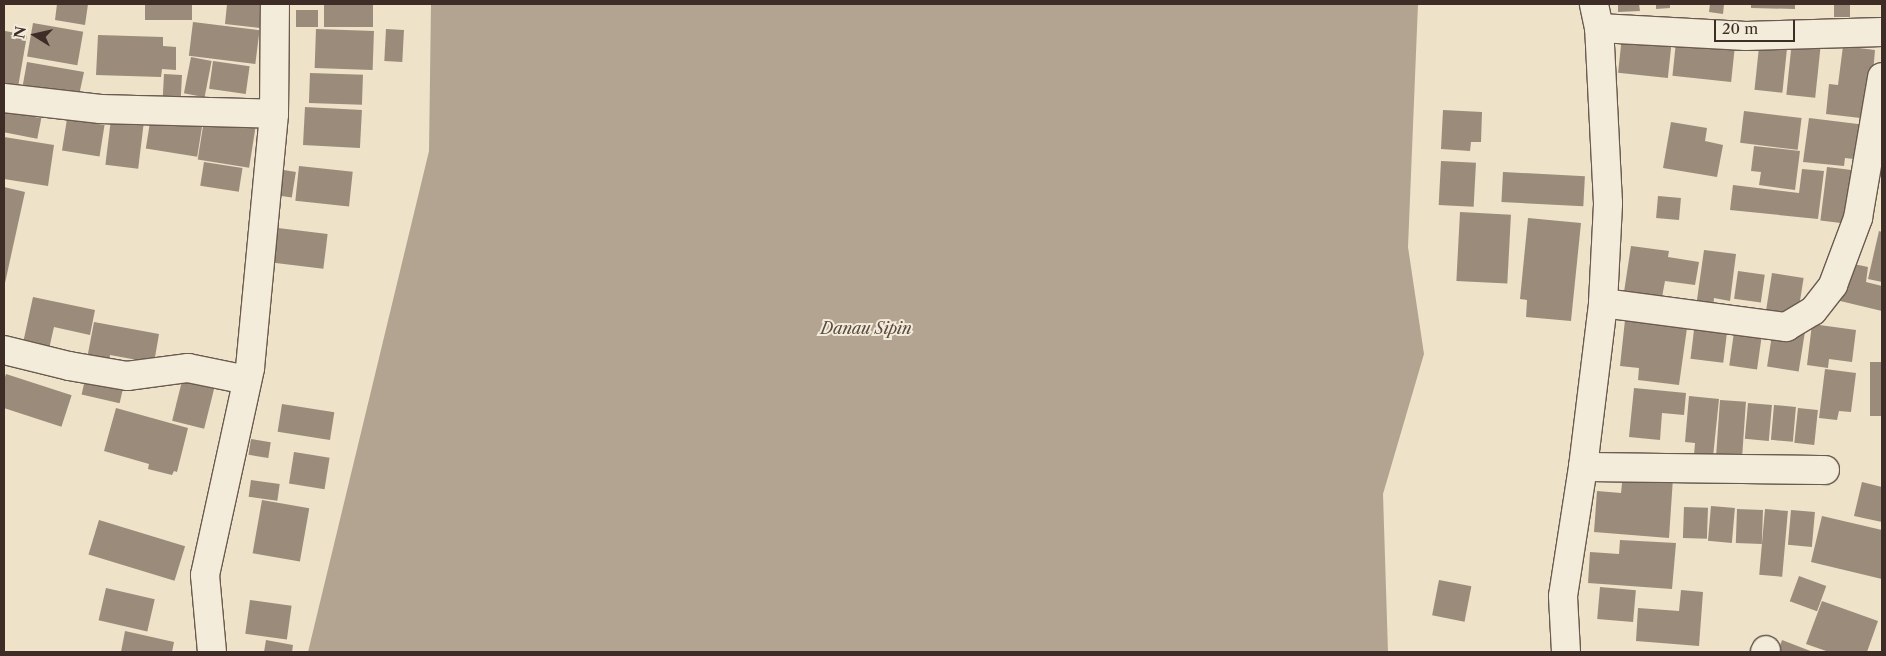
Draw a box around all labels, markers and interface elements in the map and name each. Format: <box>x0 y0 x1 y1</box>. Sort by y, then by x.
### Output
north arrow <box>10 10 60 60</box>
scale bar <box>1716 10 1797 42</box>
text: 20 m <box>1722 19 1758 38</box>
text: N <box>10 25 30 40</box>
water label: Danau Sipin <box>820 318 912 338</box>

